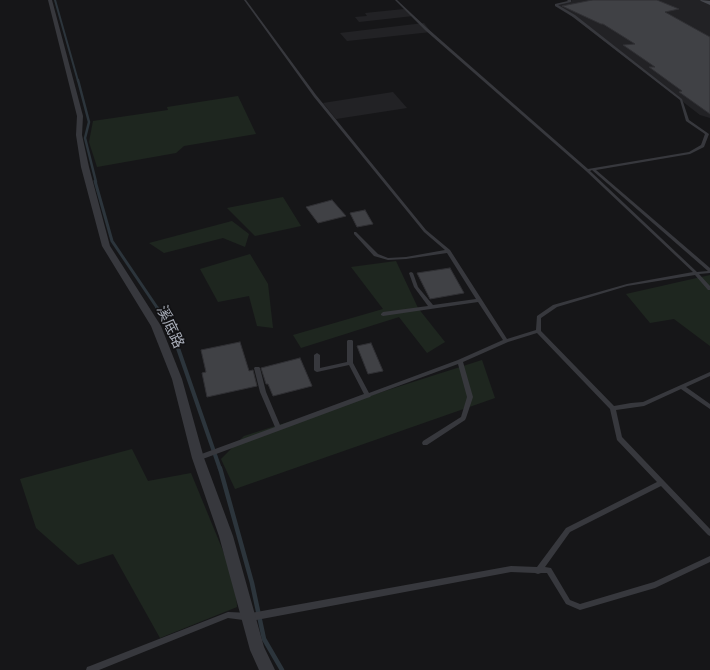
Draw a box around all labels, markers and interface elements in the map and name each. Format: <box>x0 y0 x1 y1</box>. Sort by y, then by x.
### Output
street label: 溪底路 <box>152 303 188 351</box>

